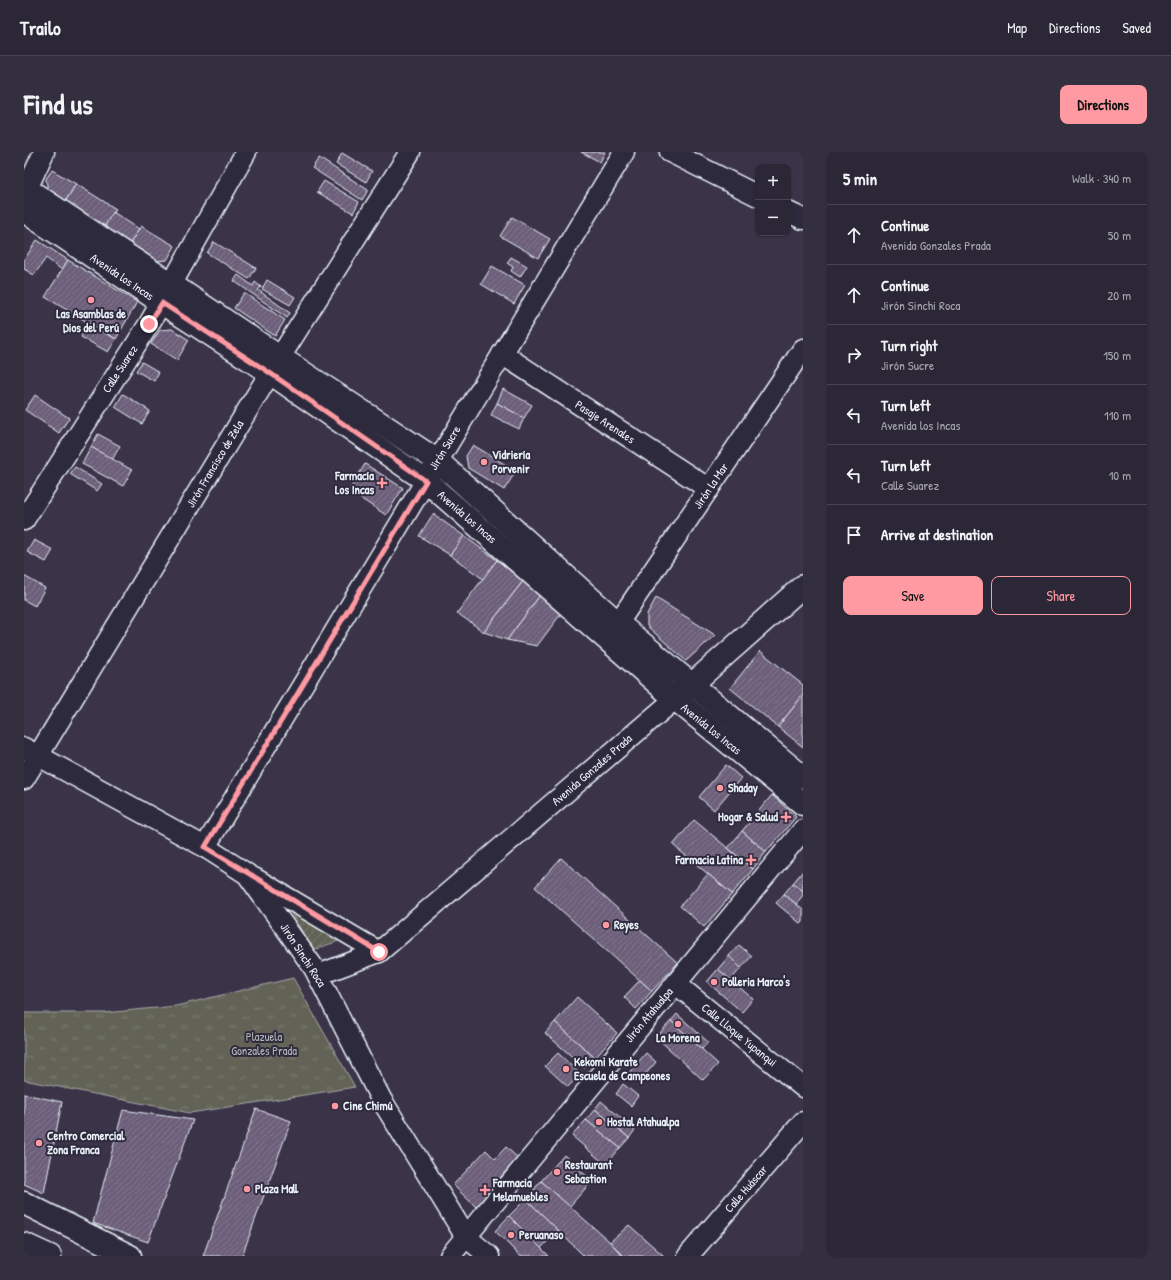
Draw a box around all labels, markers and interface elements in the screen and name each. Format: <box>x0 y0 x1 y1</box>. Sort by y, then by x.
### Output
text: Trailo <box>20 15 61 41</box>
text: Map <box>1007 18 1027 37</box>
text: Directions <box>1049 18 1100 37</box>
text: Saved <box>1122 18 1151 37</box>
text: Find us <box>24 85 93 123</box>
button: Directions <box>1060 85 1147 124</box>
map controls <box>755 164 791 236</box>
button: + <box>755 164 791 200</box>
text: 5 min <box>843 167 877 190</box>
text: Walk · 340 m <box>1072 169 1131 187</box>
button: − <box>755 200 791 236</box>
text: Continue <box>881 215 929 236</box>
icon: ahead <box>843 224 865 246</box>
text: 50 m <box>1108 226 1131 244</box>
text: Avenida Gonzales Prada <box>881 236 991 254</box>
street label: Avenida los Incas <box>87 249 158 304</box>
text: Continue <box>881 275 929 296</box>
icon: ahead <box>843 284 865 306</box>
text: 20 m <box>1107 286 1131 304</box>
marker: Las Asamblas de Dios del Perú <box>86 295 96 305</box>
text: Jirón Sinchi Roca <box>881 296 960 314</box>
place label: Las Asamblas de Dios del Perú <box>56 305 126 336</box>
route end <box>140 315 158 333</box>
text: Turn right <box>881 335 937 356</box>
street label: Calle Suarez <box>98 342 141 396</box>
icon: right <box>843 344 865 366</box>
text: 150 m <box>1103 346 1131 364</box>
text: Jirón Sucre <box>881 356 934 374</box>
text: Turn left <box>881 395 931 416</box>
street label: Pasaje Arenales <box>572 396 639 447</box>
icon: left <box>843 404 865 426</box>
text: 110 m <box>1104 406 1131 424</box>
text: Avenida los Incas <box>881 416 960 434</box>
street label: Jirón Francisco de Zela <box>182 417 248 511</box>
street label: Jirón Sucre <box>425 422 465 473</box>
place label: Vidriería Porvenir <box>492 446 531 477</box>
text: Turn left <box>881 455 931 476</box>
marker: Vidriería Porvenir <box>479 457 489 467</box>
street label: Jirón la Mar <box>689 459 732 512</box>
icon: left <box>843 464 865 486</box>
text: 10 m <box>1109 466 1131 484</box>
place label: Farmacía Los Incas <box>334 467 374 498</box>
text: Calle Suarez <box>881 476 939 494</box>
marker: Farmacía Los Incas <box>377 478 387 488</box>
street label: Avenida los Incas <box>434 486 501 547</box>
icon: arrive <box>843 524 865 546</box>
text: Arrive at destination <box>881 524 993 545</box>
button: Save <box>843 576 983 615</box>
button: Share <box>991 576 1131 615</box>
street label: Avenida los Incas <box>677 699 745 759</box>
street label: Avenida Gonzales Prada <box>548 730 636 809</box>
place label: Shaday <box>728 779 758 797</box>
marker: Shaday <box>715 783 725 793</box>
place label: Hogar & Salud <box>718 808 778 826</box>
marker: Hogar & Salud <box>781 812 791 822</box>
place label: Farmacia Latina <box>674 851 743 868</box>
marker: Farmacia Latina <box>746 855 756 865</box>
place label: Reyes <box>614 916 639 934</box>
street label: Jirón Sinchi Roca <box>276 919 331 990</box>
marker: Reyes <box>601 920 611 930</box>
route start <box>370 943 388 961</box>
place label: Polleria Marco's <box>722 973 790 990</box>
marker: Polleria Marco's <box>709 977 719 987</box>
street label: Jirón Atahualpa <box>621 983 677 1046</box>
street label: Calle Lloque Yupanqui <box>698 999 781 1070</box>
marker: La Morena <box>673 1019 683 1029</box>
park label: Plazuela Gonzales Prada <box>231 1028 297 1059</box>
place label: La Morena <box>656 1029 700 1046</box>
place label: Kekomi Karate Escuela de Campeones <box>574 1053 670 1085</box>
marker: Kekomi Karate Escuela de Campeones <box>561 1064 571 1074</box>
place label: Cine Chimú <box>343 1097 393 1114</box>
marker: Cine Chimú <box>330 1101 340 1111</box>
place label: Hostal Atahualpa <box>607 1113 679 1131</box>
marker: Hostal Atahualpa <box>594 1117 604 1127</box>
place label: Centro Comercial Zona Franca <box>47 1127 125 1158</box>
marker: Centro Comercial Zona Franca <box>34 1138 44 1148</box>
place label: Restaurant Sebastion <box>565 1156 613 1187</box>
street label: Calle Huáscar <box>720 1161 771 1216</box>
marker: Restaurant Sebastion <box>552 1167 562 1177</box>
place label: Farmacia Melamuebles <box>492 1174 548 1205</box>
place label: Plaza Mall <box>255 1180 299 1197</box>
marker: Plaza Mall <box>242 1184 252 1194</box>
marker: Farmacia Melamuebles <box>480 1185 490 1195</box>
place label: Peruanaso <box>519 1226 563 1243</box>
marker: Peruanaso <box>506 1230 516 1240</box>

